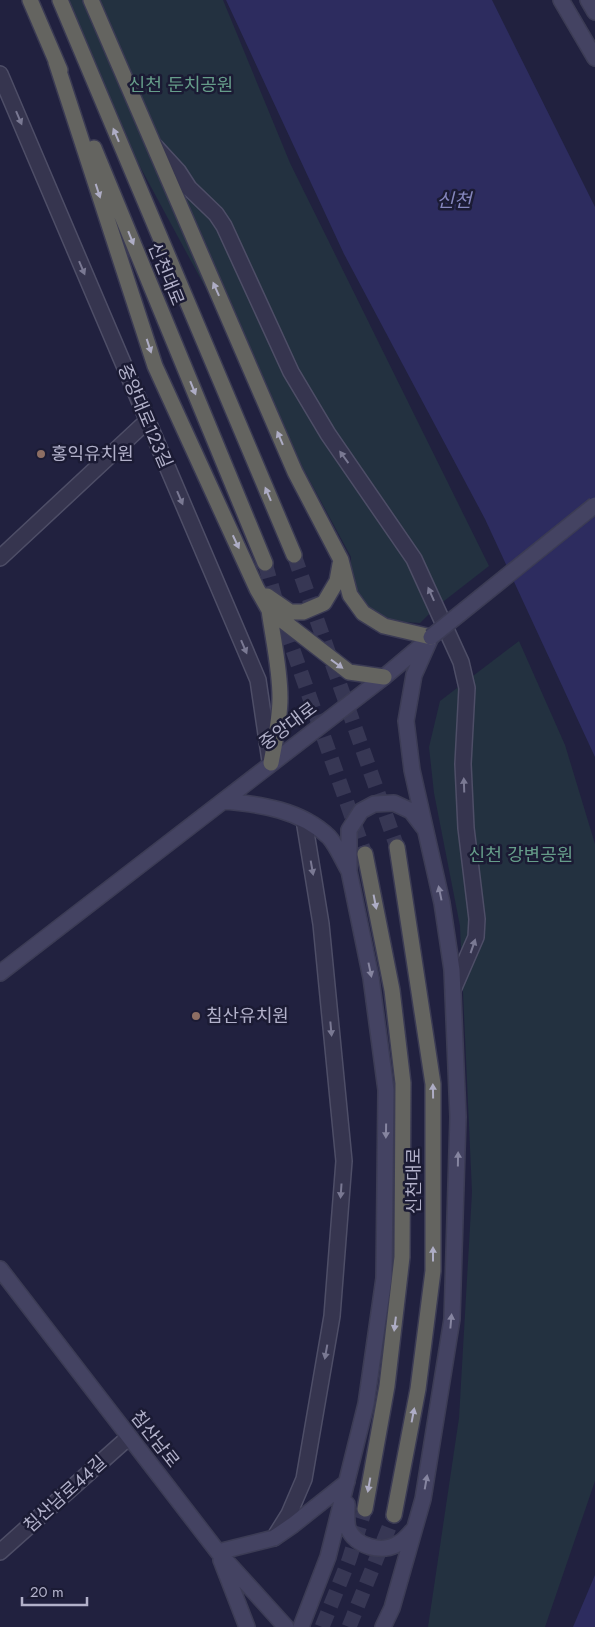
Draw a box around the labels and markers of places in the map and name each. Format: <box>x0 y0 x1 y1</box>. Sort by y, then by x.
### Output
place label: 홍익유치원 <box>51 441 134 467</box>
marker: 홍익유치원 <box>35 448 47 460</box>
place label: 침산유치원 <box>206 1003 289 1029</box>
marker: 침산유치원 <box>190 1010 202 1022</box>

